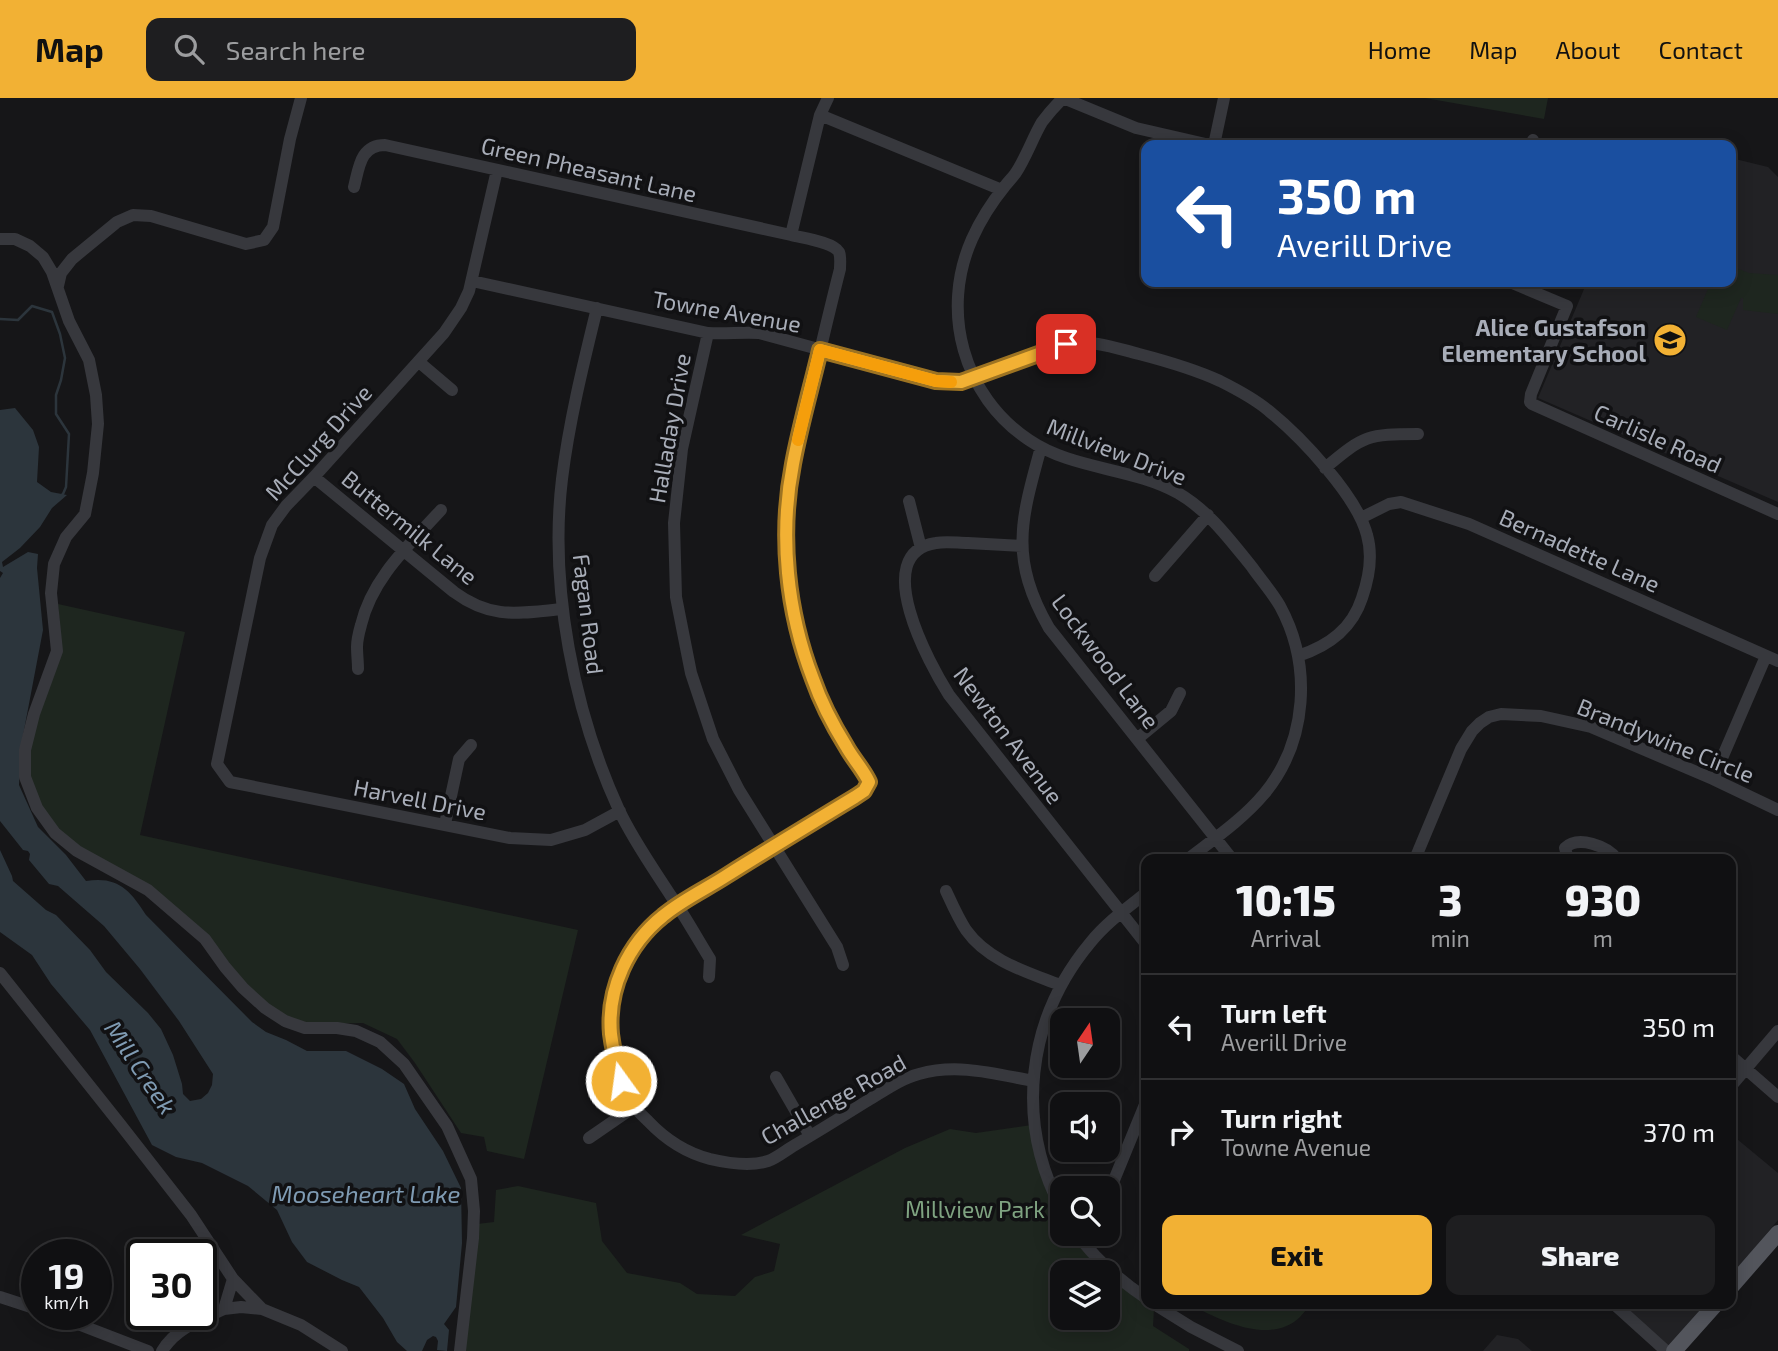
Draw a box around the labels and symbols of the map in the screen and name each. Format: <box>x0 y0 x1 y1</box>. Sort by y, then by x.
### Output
street label: Green Pheasant Lane <box>479 131 699 207</box>
street label: Towne Avenue <box>651 284 803 338</box>
place label: Alice Gustafson Elementary School <box>1442 313 1646 367</box>
pin <box>1036 314 1096 374</box>
school or university icon: Alice Gustafson Elementary School <box>1651 321 1689 359</box>
street label: Halladay Drive <box>642 351 696 505</box>
street label: McClurg Drive <box>259 378 377 506</box>
street label: Carlisle Road <box>1590 397 1726 479</box>
street label: Millview Drive <box>1043 412 1191 490</box>
street label: Buttermilk Lane <box>337 464 483 590</box>
street label: Bernadette Lane <box>1495 502 1665 598</box>
street label: Fagan Road <box>568 552 610 676</box>
street label: Lockwood Lane <box>1046 588 1166 734</box>
street label: Newton Avenue <box>948 661 1070 809</box>
street label: Brandywine Circle <box>1573 692 1759 788</box>
street label: Harvell Drive <box>351 772 489 826</box>
north arrow <box>1050 1008 1120 1078</box>
water label: Mill Creek <box>99 1015 183 1119</box>
position arrow <box>584 1044 658 1118</box>
street label: Challenge Road <box>756 1048 910 1150</box>
water label: Mooseheart Lake <box>272 1179 460 1208</box>
park label: Millview Park <box>905 1195 1045 1223</box>
speed limit sign: 30 <box>126 1239 217 1330</box>

